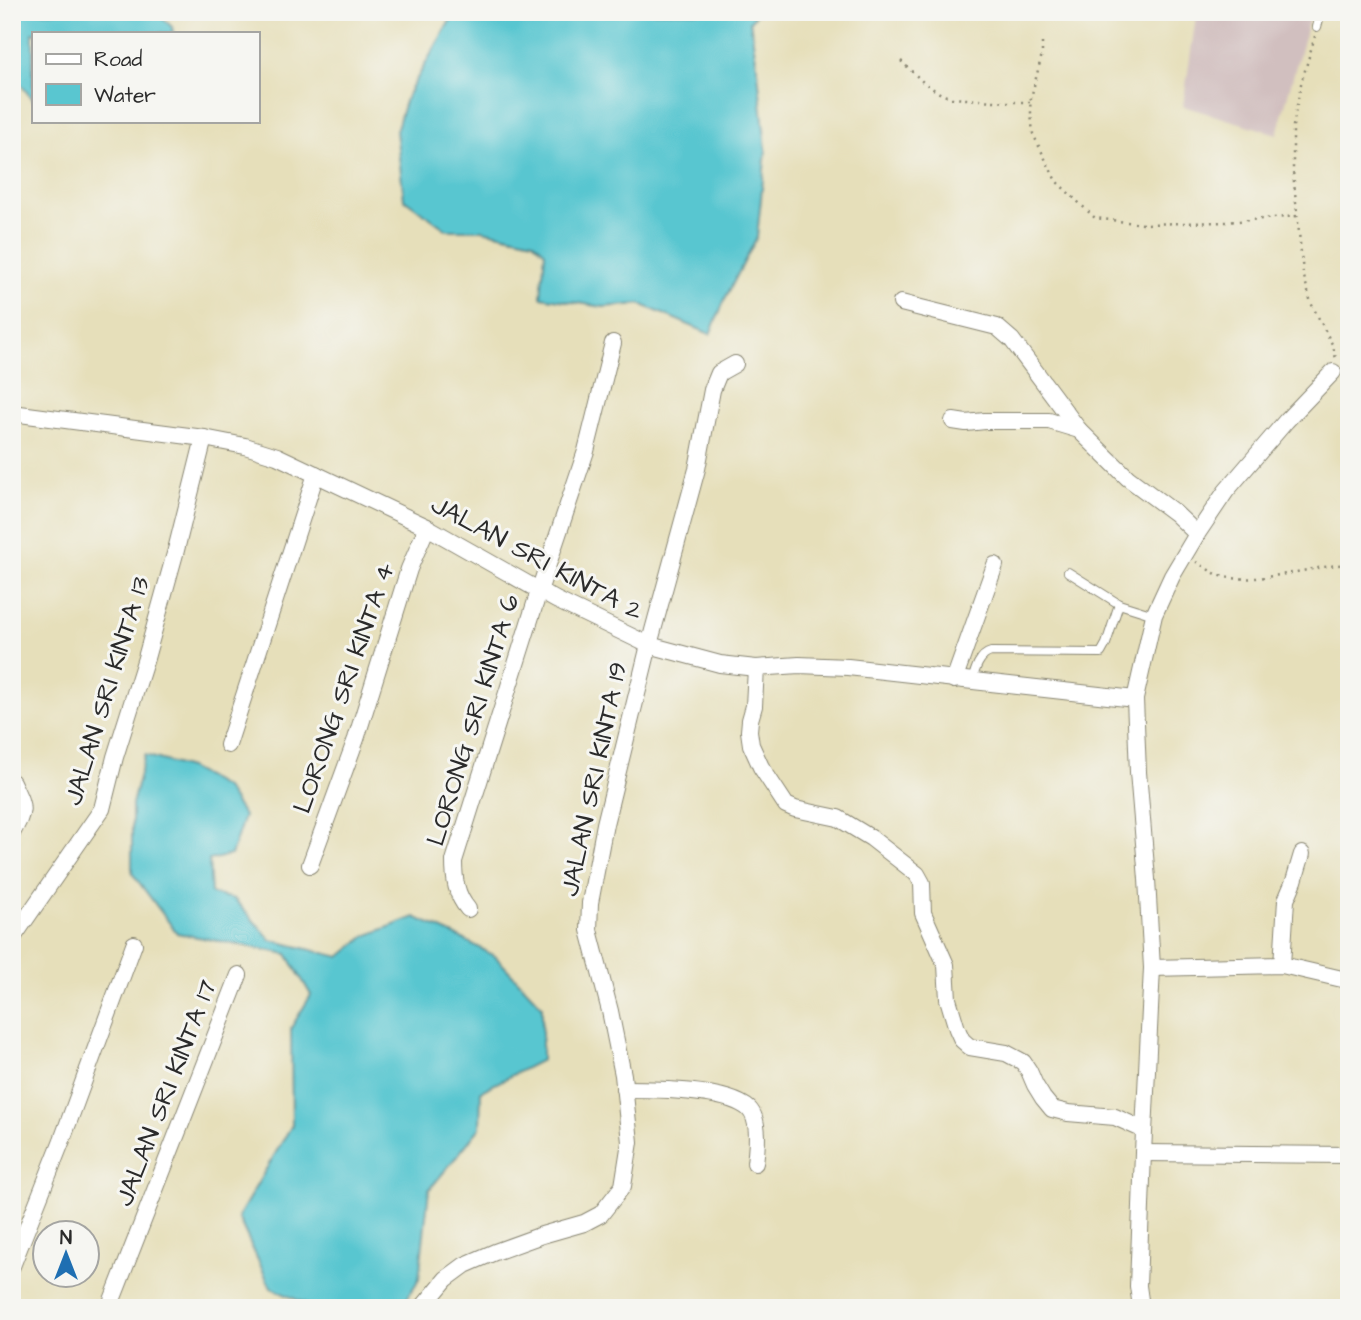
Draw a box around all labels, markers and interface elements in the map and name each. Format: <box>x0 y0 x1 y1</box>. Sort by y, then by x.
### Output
legend <box>32 32 259 122</box>
text: Road <box>94 45 142 74</box>
text: Water <box>94 81 156 110</box>
street label: JALAN SRI KINTA 2 <box>425 487 650 629</box>
street label: LORONG SRI KINTA 4 <box>284 558 404 818</box>
street label: JALAN SRI KINTA 13 <box>55 572 159 810</box>
street label: LORONG SRI KINTA 6 <box>418 590 528 850</box>
street label: JALAN SRI KINTA 19 <box>552 658 636 900</box>
street label: JALAN SRI KINTA 17 <box>106 975 226 1211</box>
north arrow <box>32 1218 102 1288</box>
text: N <box>60 1225 72 1252</box>

